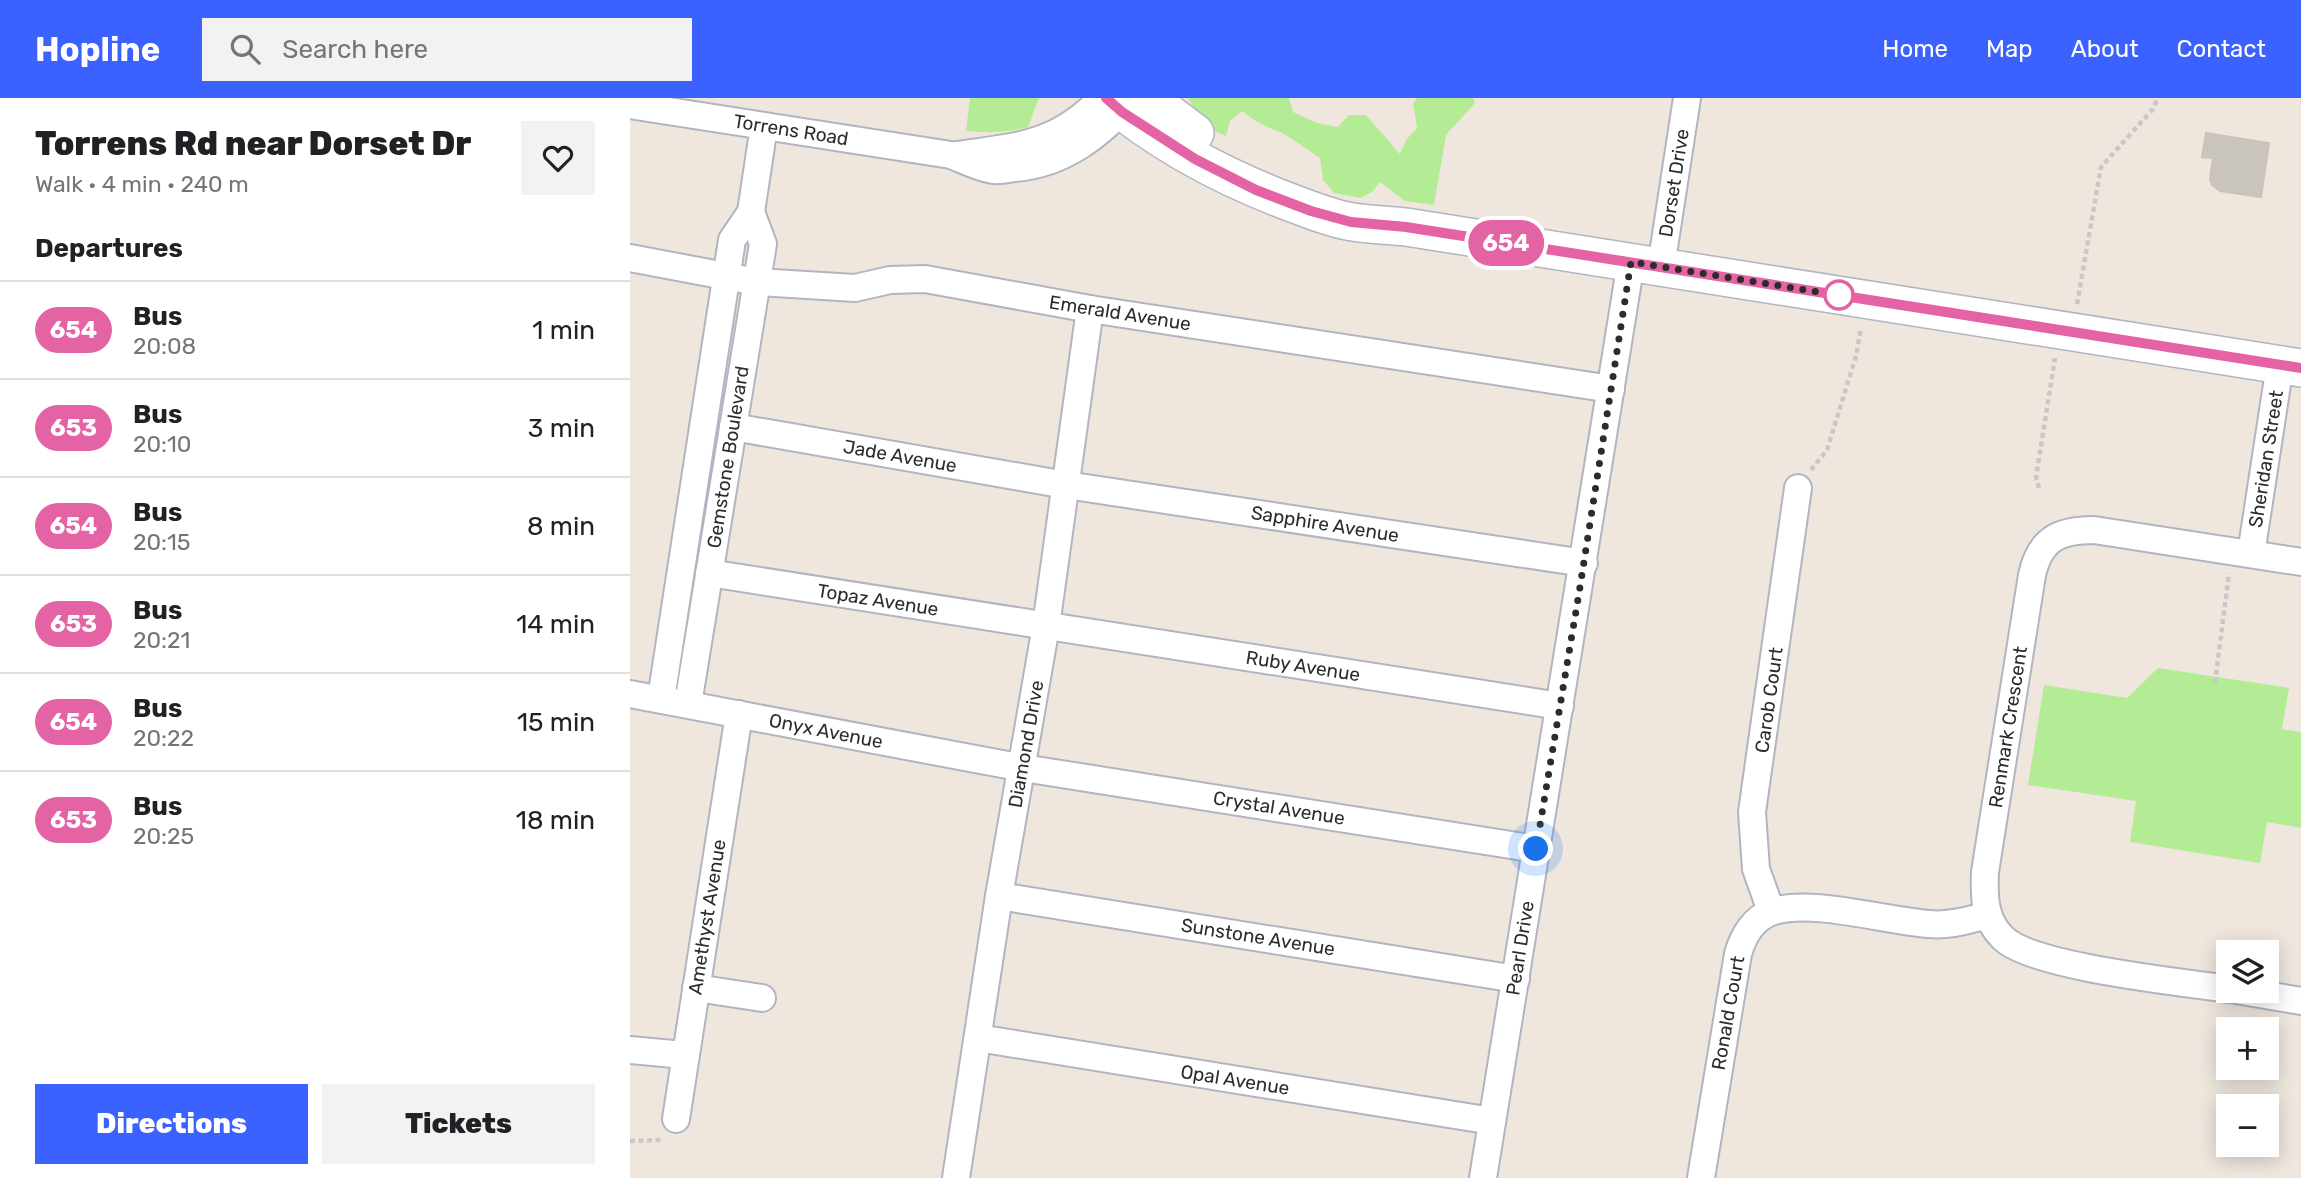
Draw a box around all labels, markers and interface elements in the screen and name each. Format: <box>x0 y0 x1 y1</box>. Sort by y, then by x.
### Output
search box <box>202 18 692 81</box>
text: Hopline <box>35 30 160 69</box>
icon: search <box>226 30 264 68</box>
text: Search here <box>282 34 428 65</box>
text: Home <box>1882 35 1948 63</box>
text: Map <box>1986 35 2033 63</box>
text: About <box>2071 35 2139 63</box>
text: Contact <box>2177 35 2266 63</box>
street label: Torrens Road <box>732 110 850 150</box>
button: heart <box>521 121 595 195</box>
text: Torrens Rd near Dorset Dr <box>35 124 471 163</box>
street label: Dorset Drive <box>1654 127 1694 239</box>
text: Walk · 4 min · 240 m <box>35 170 249 198</box>
line badge: 654 <box>1466 220 1546 266</box>
text: 654 <box>1482 229 1530 257</box>
text: Departures <box>35 233 183 264</box>
unlabelled marker <box>1824 280 1854 310</box>
street label: Emerald Avenue <box>1047 290 1193 336</box>
text: Bus <box>133 301 182 332</box>
text: 1 min <box>532 315 595 346</box>
text: 654 <box>50 316 97 344</box>
text: 20:08 <box>133 332 196 360</box>
street label: Gemstone Boulevard <box>702 364 754 550</box>
street label: Sheridan Street <box>2244 388 2288 529</box>
text: Bus <box>133 399 182 430</box>
text: 3 min <box>528 413 595 444</box>
text: 653 <box>50 414 97 442</box>
text: 20:10 <box>133 430 191 458</box>
street label: Jade Avenue <box>841 435 959 477</box>
text: Bus <box>133 497 182 528</box>
street label: Sapphire Avenue <box>1249 501 1401 547</box>
text: 8 min <box>527 511 595 542</box>
text: 654 <box>50 512 97 540</box>
text: 20:15 <box>133 528 191 556</box>
street label: Topaz Avenue <box>816 579 940 621</box>
text: Bus <box>133 595 182 626</box>
text: 14 min <box>516 609 595 640</box>
text: 653 <box>50 610 97 638</box>
text: 20:21 <box>133 626 190 654</box>
street label: Renmark Crescent <box>1984 644 2032 809</box>
street label: Carob Court <box>1750 645 1788 754</box>
street label: Ruby Avenue <box>1244 646 1362 686</box>
street label: Diamond Drive <box>1003 678 1049 810</box>
text: Bus <box>133 693 182 724</box>
text: 15 min <box>517 707 595 738</box>
text: 654 <box>50 708 97 736</box>
street label: Onyx Avenue <box>767 709 885 753</box>
text: 20:22 <box>133 724 194 752</box>
street label: Crystal Avenue <box>1212 786 1346 830</box>
text: Bus <box>133 791 182 822</box>
text: 18 min <box>516 805 595 836</box>
text: 653 <box>50 806 97 834</box>
text: 20:25 <box>133 822 194 850</box>
your location <box>1518 831 1553 866</box>
street label: Amethyst Avenue <box>683 838 731 996</box>
street label: Pearl Drive <box>1501 899 1539 997</box>
street label: Sunstone Avenue <box>1179 913 1337 961</box>
map controls <box>2216 940 2279 1157</box>
button: layers <box>2216 940 2279 1003</box>
street label: Ronald Court <box>1707 954 1749 1072</box>
button: + <box>2216 1017 2279 1080</box>
street label: Opal Avenue <box>1179 1060 1291 1100</box>
button: Directions <box>35 1084 308 1164</box>
button: Tickets <box>322 1084 595 1164</box>
button: − <box>2216 1094 2279 1157</box>

